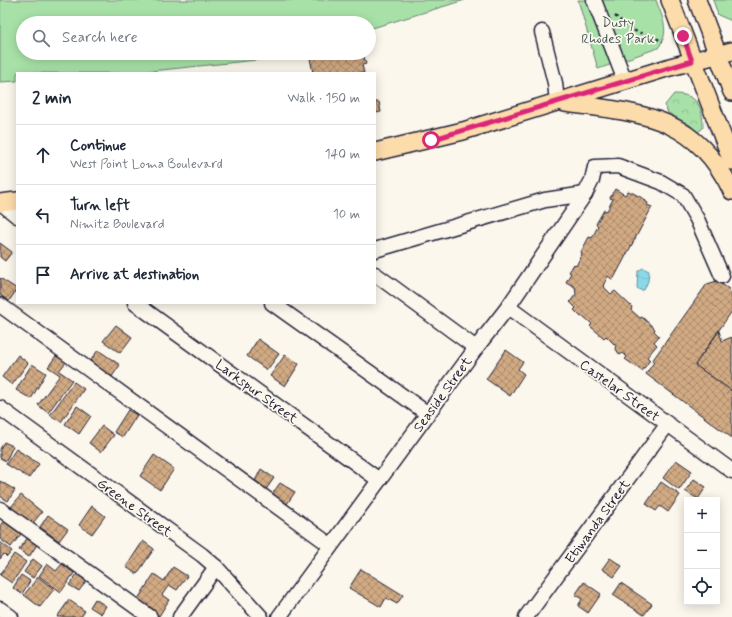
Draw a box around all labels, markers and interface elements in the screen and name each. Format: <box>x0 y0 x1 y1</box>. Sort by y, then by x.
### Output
park label: Dusty Rhodes Park <box>581 14 655 48</box>
search box <box>16 16 376 60</box>
icon: search <box>30 27 52 49</box>
route end <box>674 27 692 45</box>
text: Search here <box>62 28 138 48</box>
text: 2 min <box>32 87 72 109</box>
text: Walk · 150 m <box>287 90 360 107</box>
route start <box>422 131 440 149</box>
text: Continue <box>70 136 126 156</box>
icon: ahead <box>32 144 54 166</box>
text: 140 m <box>325 146 360 163</box>
text: West Point Loma Boulevard <box>70 156 223 173</box>
text: Turn left <box>70 196 130 216</box>
icon: left <box>32 204 54 226</box>
text: 10 m <box>333 206 360 223</box>
text: Nimitz Boulevard <box>70 216 164 233</box>
icon: arrive <box>32 264 54 286</box>
text: Arrive at destination <box>70 265 199 285</box>
street label: Seaside Street <box>409 353 477 436</box>
street label: Larkspur Street <box>211 356 302 428</box>
street label: Castelar Street <box>576 356 663 426</box>
street label: Greene Street <box>93 474 176 542</box>
street label: Etiwanda Street <box>561 475 635 567</box>
map controls <box>684 497 720 605</box>
button: + <box>684 497 720 533</box>
button: − <box>684 533 720 569</box>
button: locate <box>684 569 720 605</box>

